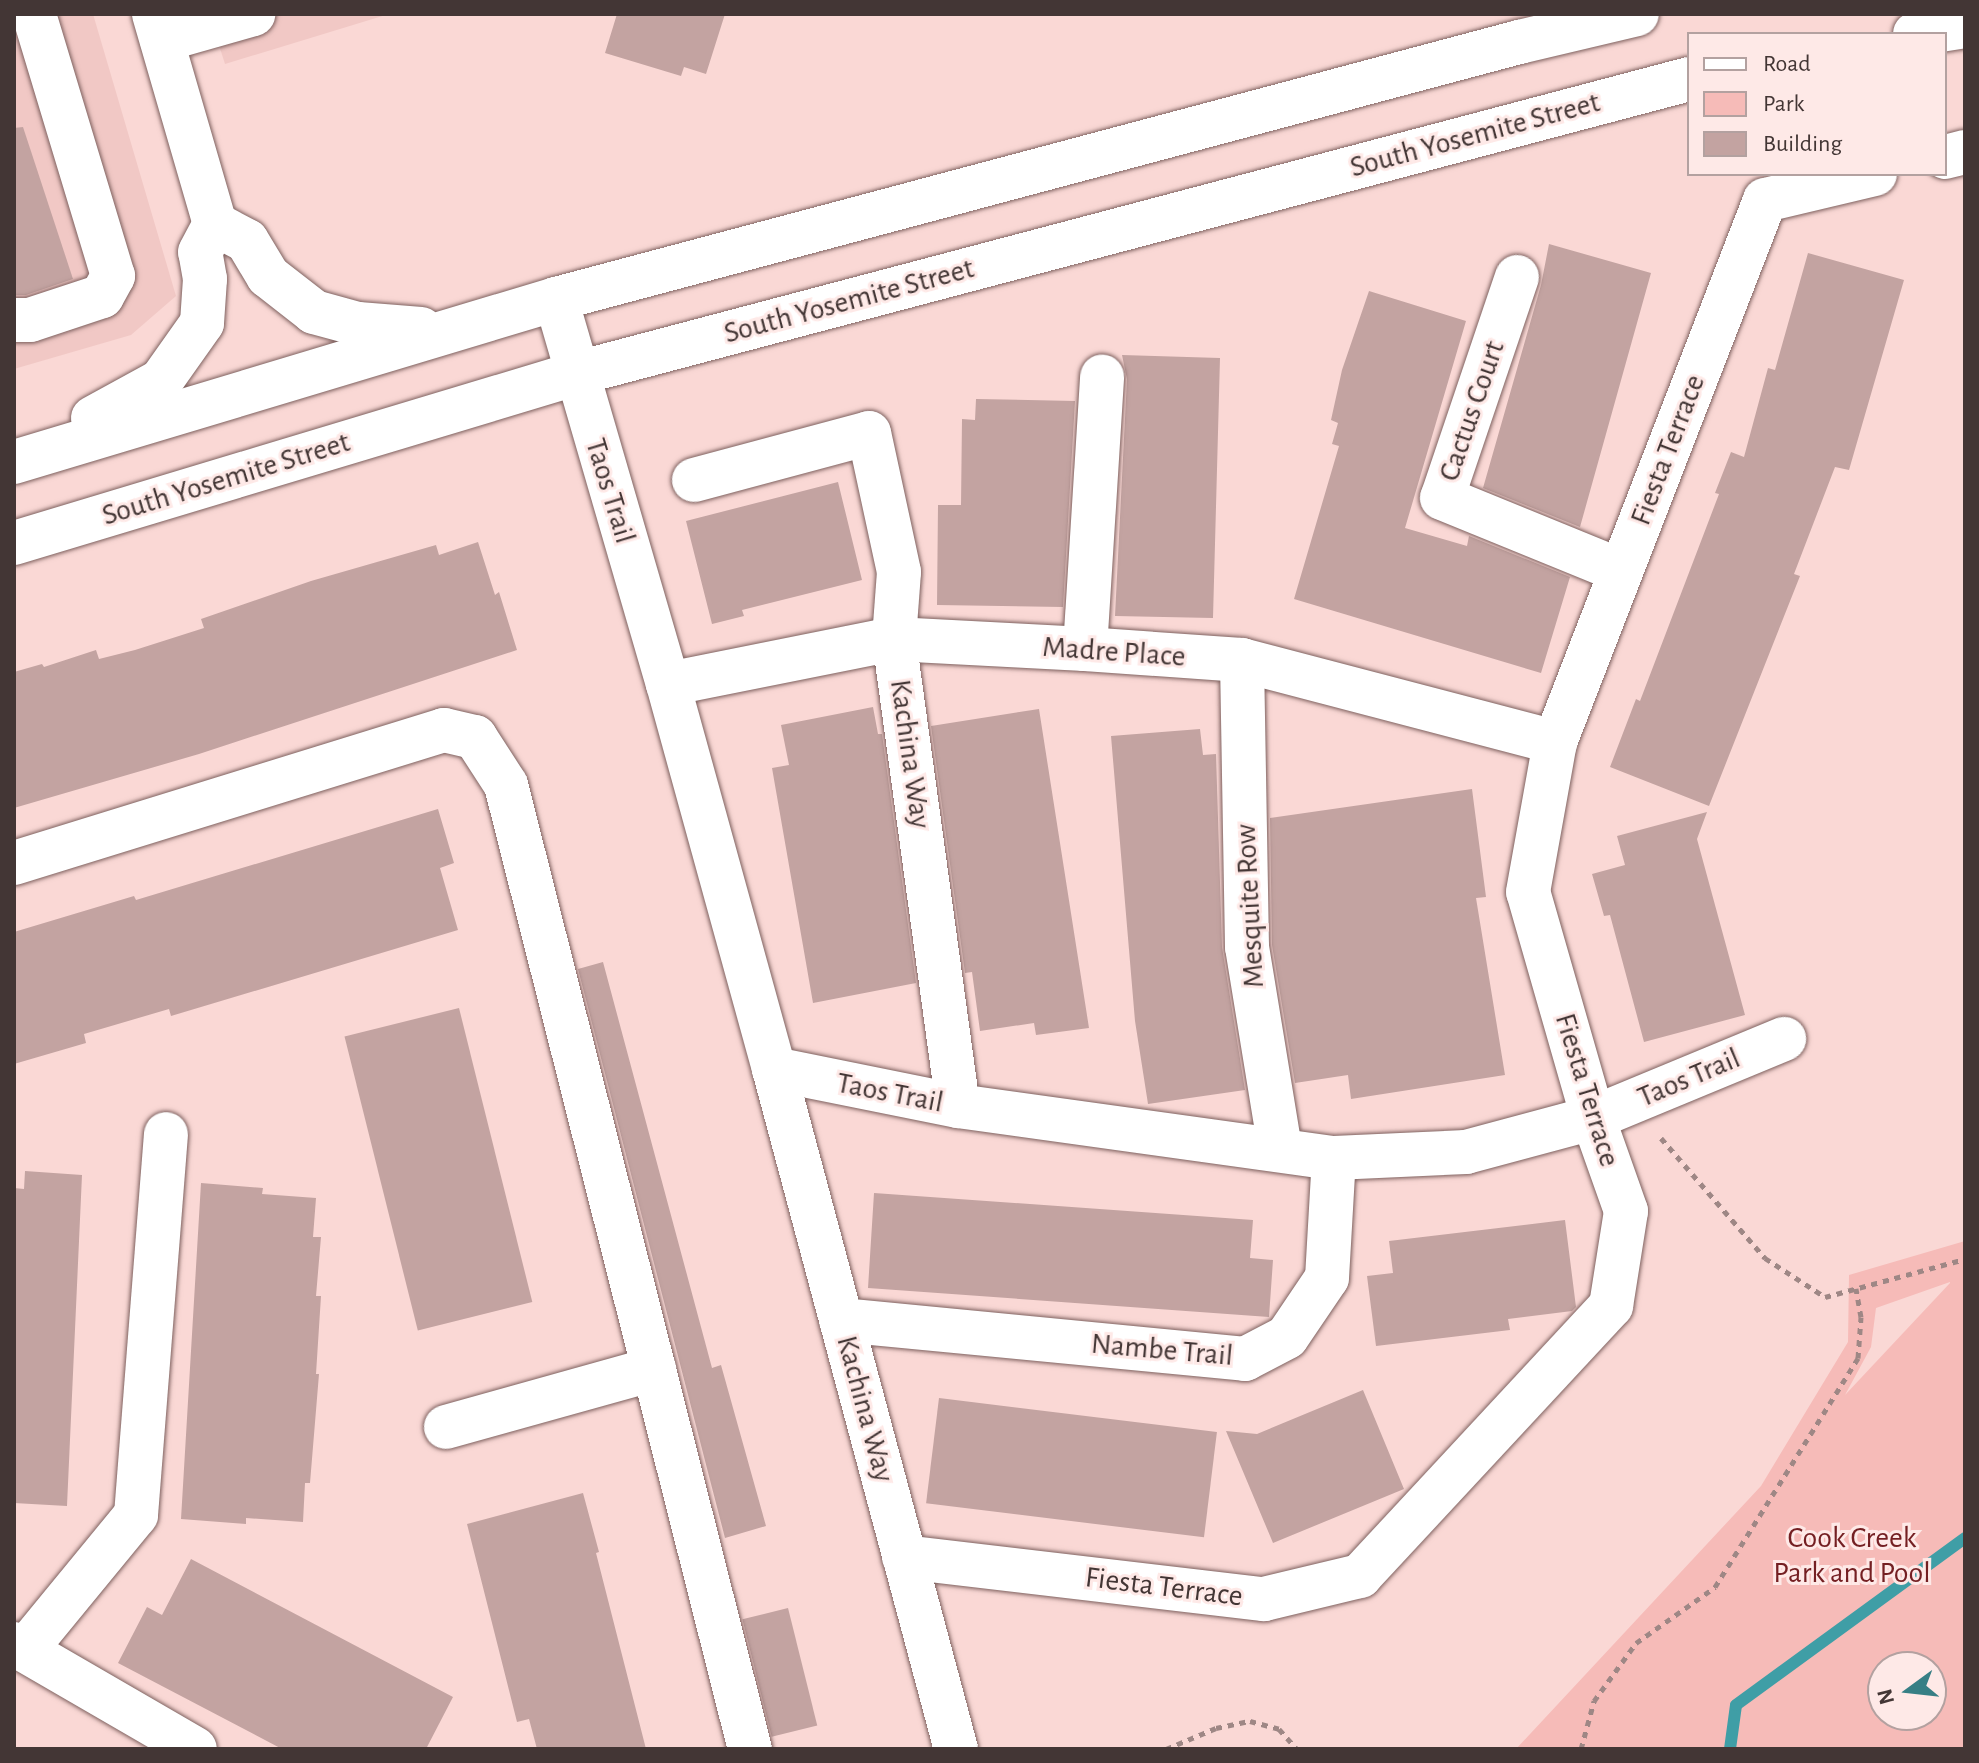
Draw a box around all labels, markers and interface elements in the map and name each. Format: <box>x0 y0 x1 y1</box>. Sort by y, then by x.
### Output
legend <box>1687 32 1947 176</box>
text: Road <box>1763 52 1811 76</box>
street label: South Yosemite Street <box>1346 84 1604 186</box>
text: Park <box>1763 92 1804 116</box>
text: Building <box>1763 132 1842 156</box>
street label: South Yosemite Street <box>720 250 978 352</box>
street label: Cactus Court <box>1431 336 1513 486</box>
street label: Fiesta Terrace <box>1623 370 1713 530</box>
street label: South Yosemite Street <box>98 424 354 534</box>
street label: Taos Trail <box>577 434 643 548</box>
street label: Madre Place <box>1041 629 1187 675</box>
street label: Kachina Way <box>882 677 938 831</box>
street label: Mesquite Row <box>1228 823 1272 989</box>
street label: Fiesta Terrace <box>1547 1009 1627 1171</box>
street label: Taos Trail <box>1632 1040 1746 1116</box>
street label: Taos Trail <box>834 1065 946 1121</box>
street label: Nambe Trail <box>1090 1326 1234 1374</box>
street label: Kachina Way <box>828 1332 902 1486</box>
park label: Cook Creek Park and Pool <box>1773 1520 1931 1590</box>
street label: Fiesta Terrace <box>1083 1559 1245 1615</box>
north arrow <box>1867 1651 1947 1731</box>
text: N <box>1873 1686 1898 1707</box>

